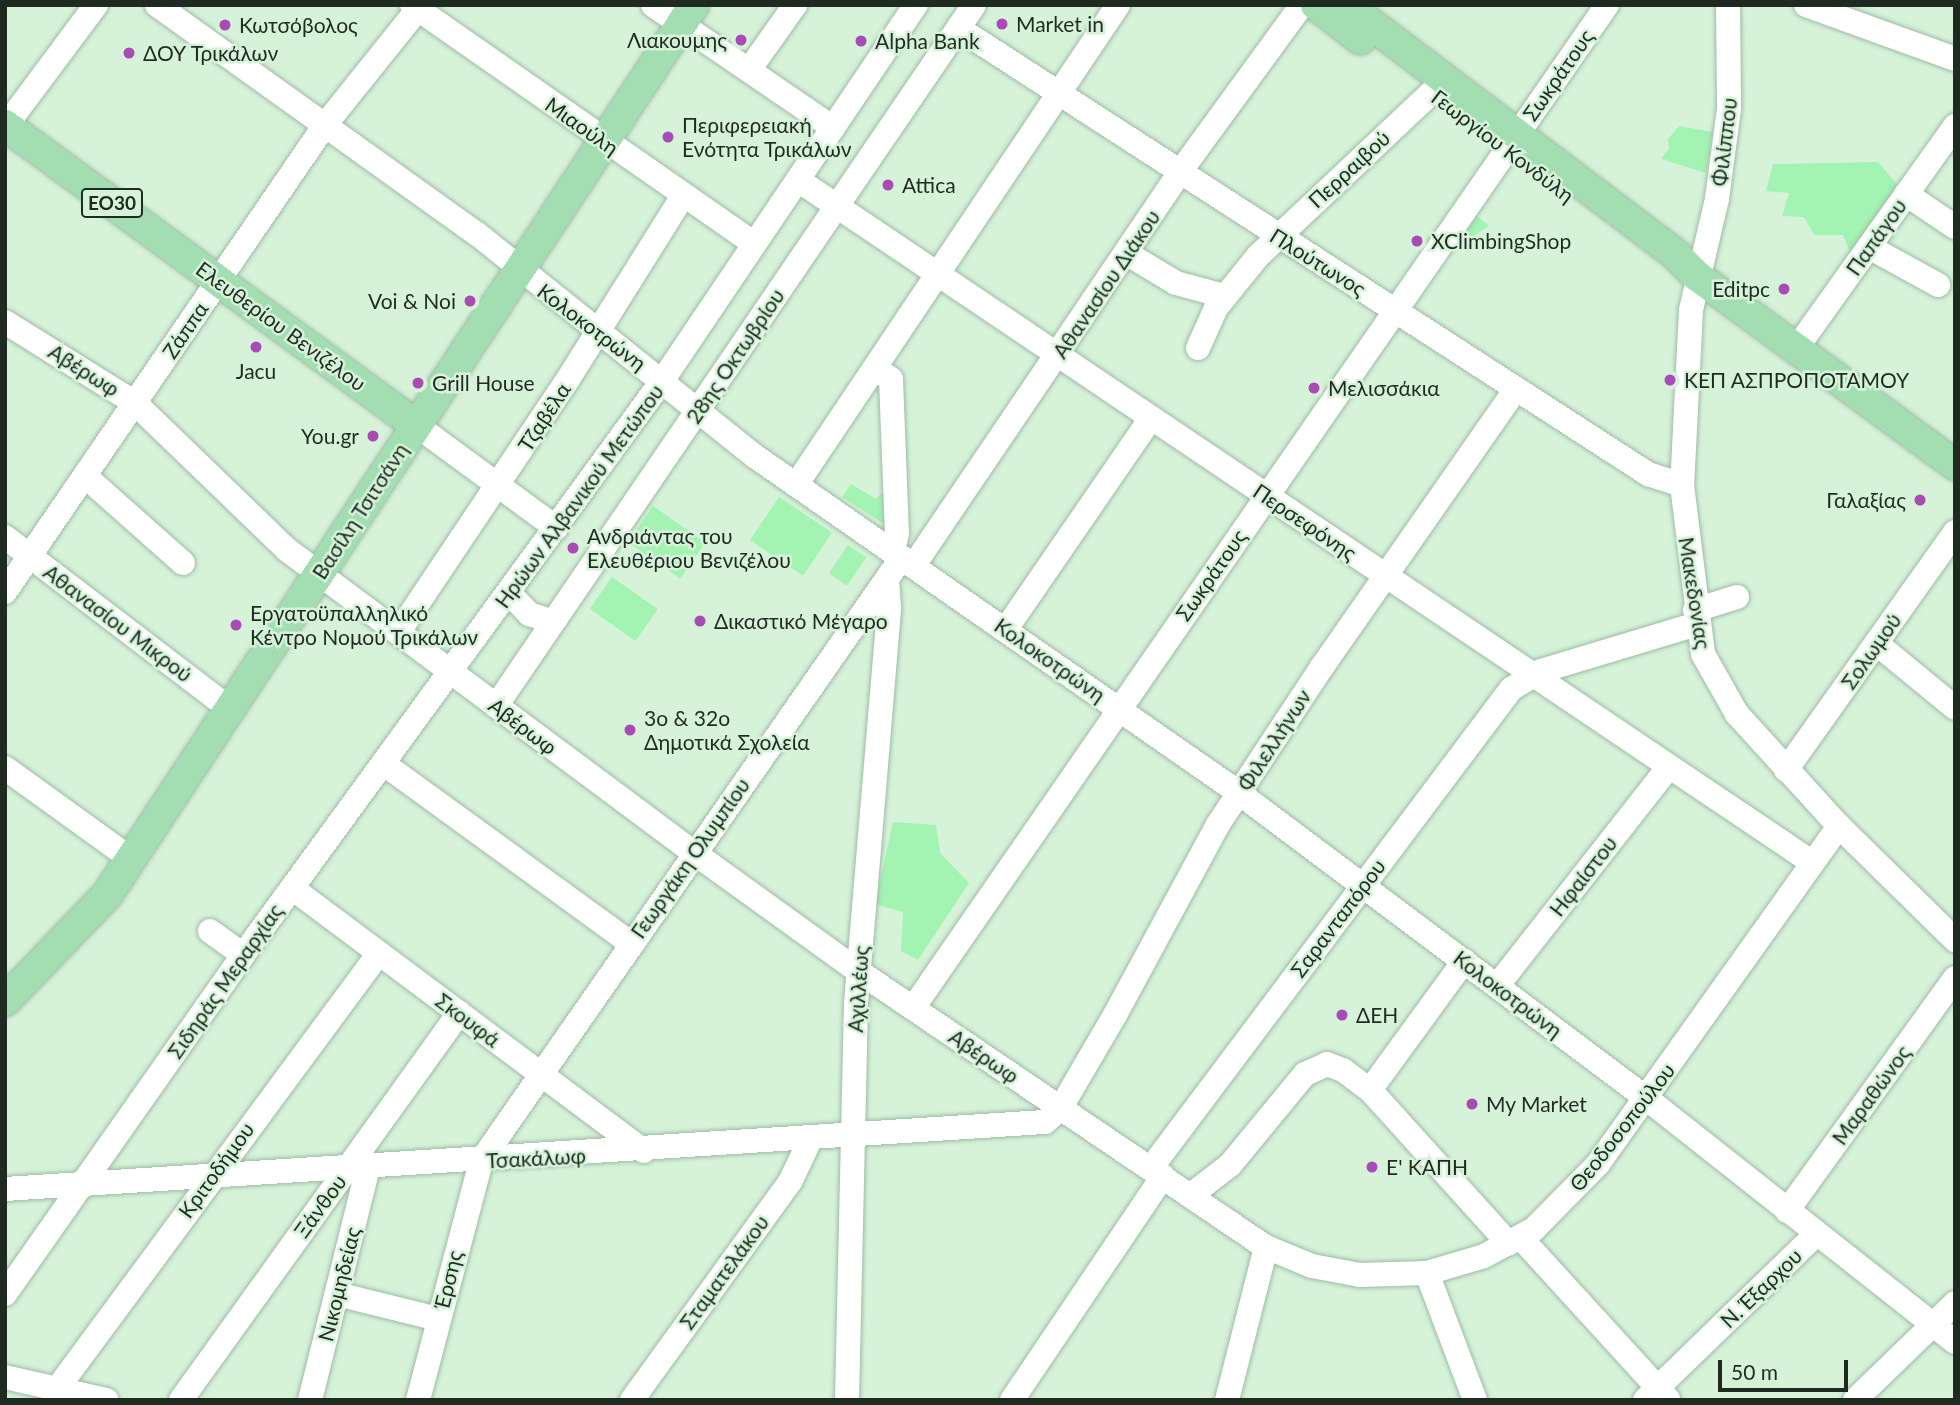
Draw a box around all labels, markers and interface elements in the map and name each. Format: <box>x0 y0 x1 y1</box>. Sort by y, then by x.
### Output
place label: Market in <box>1016 11 1104 37</box>
place label: Κωτσόβολος <box>239 12 358 38</box>
marker: Market in <box>994 16 1010 32</box>
marker: Κωτσόβολος <box>217 17 233 33</box>
street label: Σωκράτους <box>1517 24 1599 126</box>
place label: Λιακουμης <box>627 27 727 53</box>
place label: Alpha Bank <box>875 28 980 54</box>
marker: Λιακουμης <box>733 32 749 48</box>
marker: Alpha Bank <box>853 33 869 49</box>
place label: ΔΟΥ Τρικάλων <box>143 40 279 66</box>
marker: ΔΟΥ Τρικάλων <box>121 45 137 61</box>
street label: Γεωργίου Κονδύλη <box>1427 84 1579 208</box>
street label: Μιαούλη <box>541 92 623 160</box>
street label: Φιλίππου <box>1706 96 1742 188</box>
place label: Περιφερειακή Ενότητα Τρικάλων <box>682 112 852 162</box>
street label: Περραιβού <box>1303 125 1395 213</box>
marker: Περιφερειακή Ενότητα Τρικάλων <box>660 129 676 145</box>
place label: Attica <box>902 172 956 198</box>
marker: Attica <box>880 177 896 193</box>
road number: ΕΟ30 <box>80 188 144 218</box>
street label: Παπάγου <box>1840 194 1912 280</box>
street label: Αθανασίου Διάκου <box>1047 205 1165 363</box>
street label: Πλούτωνος <box>1266 223 1370 301</box>
place label: XClimbingShop <box>1431 228 1571 254</box>
marker: XClimbingShop <box>1409 233 1425 249</box>
street label: Ελευθερίου Βενιζέλου <box>191 256 371 396</box>
place label: Editpc <box>1712 276 1770 302</box>
street label: Κολοκοτρώνη <box>533 278 651 376</box>
marker: Editpc <box>1776 281 1792 297</box>
street label: 28ης Οκτωβρίου <box>681 284 789 428</box>
place label: Voi & Noi <box>368 288 456 314</box>
marker: Voi & Noi <box>462 293 478 309</box>
street label: Ζάππα <box>157 297 213 363</box>
street label: Αβέρωφ <box>44 338 124 402</box>
marker: Jacu <box>248 339 264 355</box>
place label: Jacu <box>236 358 276 384</box>
place label: ΚΕΠ ΑΣΠΡΟΠΟΤΑΜΟΥ <box>1684 367 1910 393</box>
place label: Grill House <box>432 370 535 396</box>
marker: ΚΕΠ ΑΣΠΡΟΠΟΤΑΜΟΥ <box>1662 372 1678 388</box>
marker: Grill House <box>410 375 426 391</box>
place label: Μελισσάκια <box>1328 375 1440 401</box>
street label: Τζαβέλα <box>512 378 576 456</box>
street label: Ηρώων Αλβανικού Μετώπου <box>489 379 669 613</box>
marker: Μελισσάκια <box>1306 380 1322 396</box>
place label: You.gr <box>301 423 359 449</box>
marker: You.gr <box>365 428 381 444</box>
street label: Βασίλη Τσιτσάνη <box>306 438 414 584</box>
street label: Περσεφόνης <box>1249 478 1361 566</box>
place label: Γαλαξίας <box>1826 487 1906 513</box>
marker: Γαλαξίας <box>1912 492 1928 508</box>
place label: Ανδριάντας του Ελευθέριου Βενιζέλου <box>587 523 791 573</box>
street label: Σωκράτους <box>1170 524 1252 626</box>
street label: Μακεδονίας <box>1674 535 1716 651</box>
marker: Ανδριάντας του Ελευθέριου Βενιζέλου <box>565 540 581 556</box>
street label: Αθανασίου Μικρού <box>39 559 197 687</box>
place label: Εργατοϋπαλληλικό Κέντρο Νομού Τρικάλων <box>250 600 479 650</box>
place label: Δικαστικό Μέγαρο <box>714 608 888 634</box>
street label: Σολωμού <box>1836 608 1906 694</box>
marker: Δικαστικό Μέγαρο <box>692 613 708 629</box>
street label: Κολοκοτρώνη <box>990 613 1110 707</box>
marker: Εργατοϋπαλληλικό Κέντρο Νομού Τρικάλων <box>228 617 244 633</box>
street label: Φιλελλήνων <box>1232 685 1316 795</box>
street label: Αβέρωφ <box>484 692 562 760</box>
place label: 3ο & 32ο Δημοτικά Σχολεία <box>644 705 810 755</box>
marker: 3ο & 32ο Δημοτικά Σχολεία <box>622 722 638 738</box>
street label: Γεωργάκη Ολυμπίου <box>625 773 755 943</box>
street label: Ηφαίστου <box>1544 831 1622 921</box>
street label: Σαρανταπόρου <box>1285 854 1391 982</box>
street label: Σιδηράς Μεραρχίας <box>162 899 288 1063</box>
street label: Αχιλλέως <box>842 945 874 1033</box>
street label: Κολοκοτρώνη <box>1449 945 1567 1043</box>
street label: Σκουφά <box>431 988 505 1052</box>
place label: ΔΕΗ <box>1356 1002 1398 1028</box>
marker: ΔΕΗ <box>1334 1007 1350 1023</box>
street label: Αβέρωφ <box>944 1024 1024 1088</box>
street label: Μαραθώνος <box>1827 1041 1915 1149</box>
street label: Θεοδοσοπούλου <box>1564 1058 1680 1196</box>
place label: My Market <box>1486 1091 1587 1117</box>
marker: My Market <box>1464 1096 1480 1112</box>
street label: Κριτοδήμου <box>173 1117 259 1223</box>
street label: Τσακάλωφ <box>485 1143 587 1173</box>
place label: Ε' ΚΑΠΗ <box>1386 1154 1468 1180</box>
marker: Ε' ΚΑΠΗ <box>1364 1159 1380 1175</box>
street label: Ξάνθου <box>289 1170 351 1242</box>
street label: Σταματελάκου <box>674 1210 774 1334</box>
street label: Νικομηδείας <box>313 1224 365 1344</box>
street label: Ν. Έξαρχου <box>1714 1242 1808 1334</box>
street label: Έρσης <box>429 1248 467 1312</box>
scale bar <box>1722 1346 1852 1390</box>
text: 50 m <box>1731 1359 1778 1384</box>

